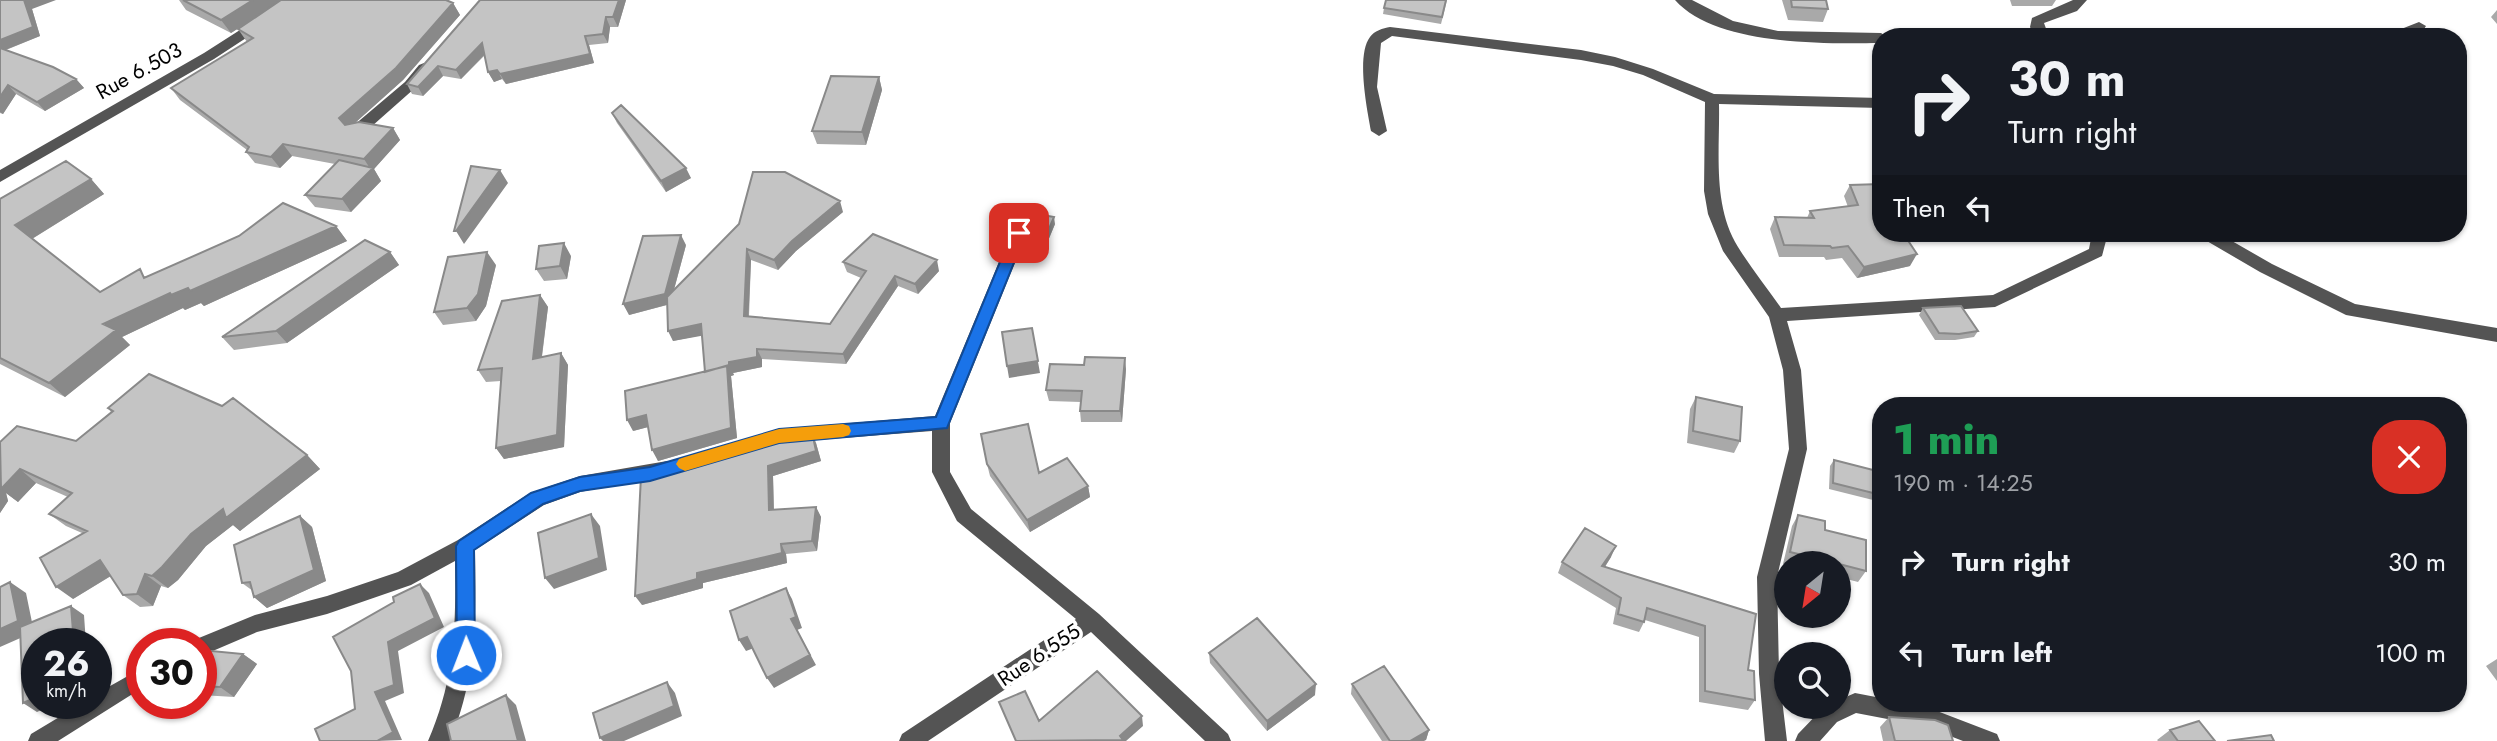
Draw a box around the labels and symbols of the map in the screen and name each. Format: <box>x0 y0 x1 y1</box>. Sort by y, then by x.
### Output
street label: Rue 6.503 <box>91 35 187 107</box>
pin <box>989 203 1049 263</box>
north arrow <box>1774 551 1852 628</box>
street label: Rue 6.555 <box>992 616 1086 694</box>
position arrow <box>429 618 503 692</box>
speed limit sign: 30 <box>126 628 217 719</box>

